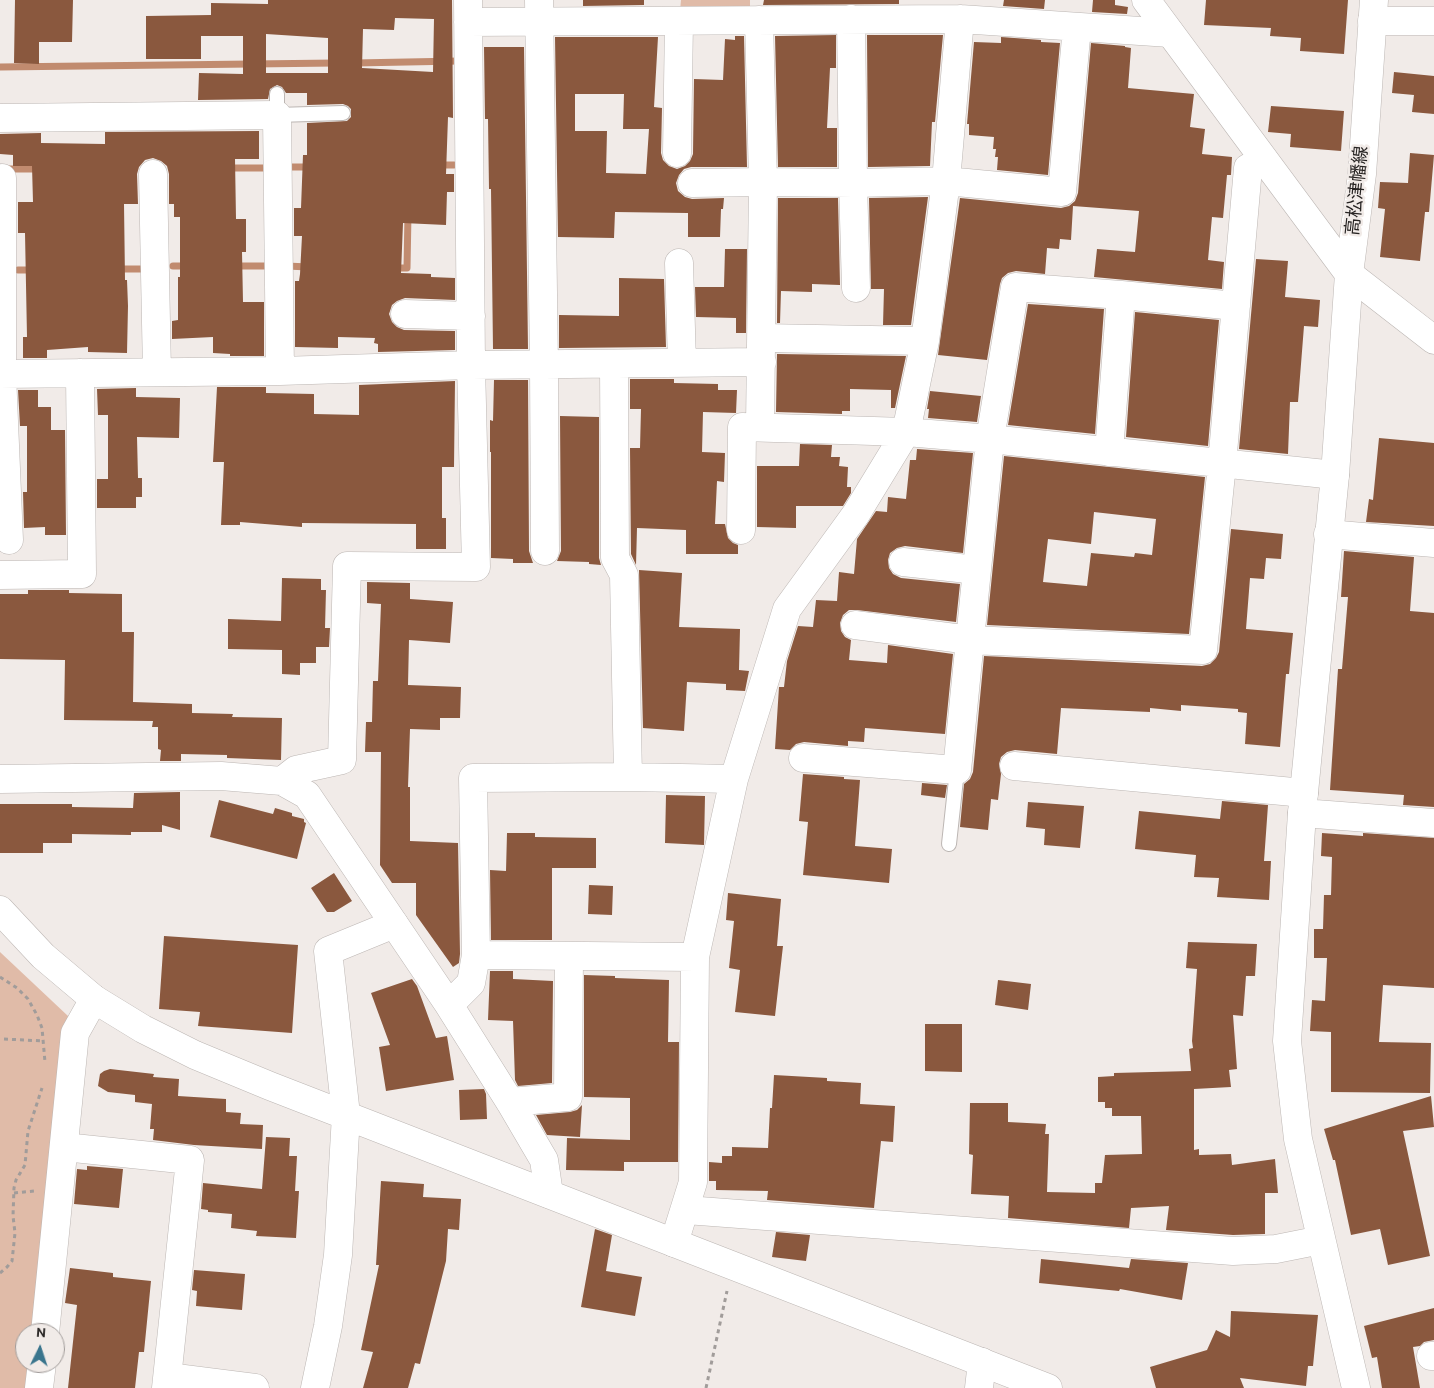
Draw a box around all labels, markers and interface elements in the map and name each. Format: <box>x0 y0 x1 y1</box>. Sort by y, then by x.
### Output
street label: 高松津幡線 <box>1344 145 1374 237</box>
north arrow <box>15 1323 65 1373</box>
text: N <box>35 1325 47 1342</box>

